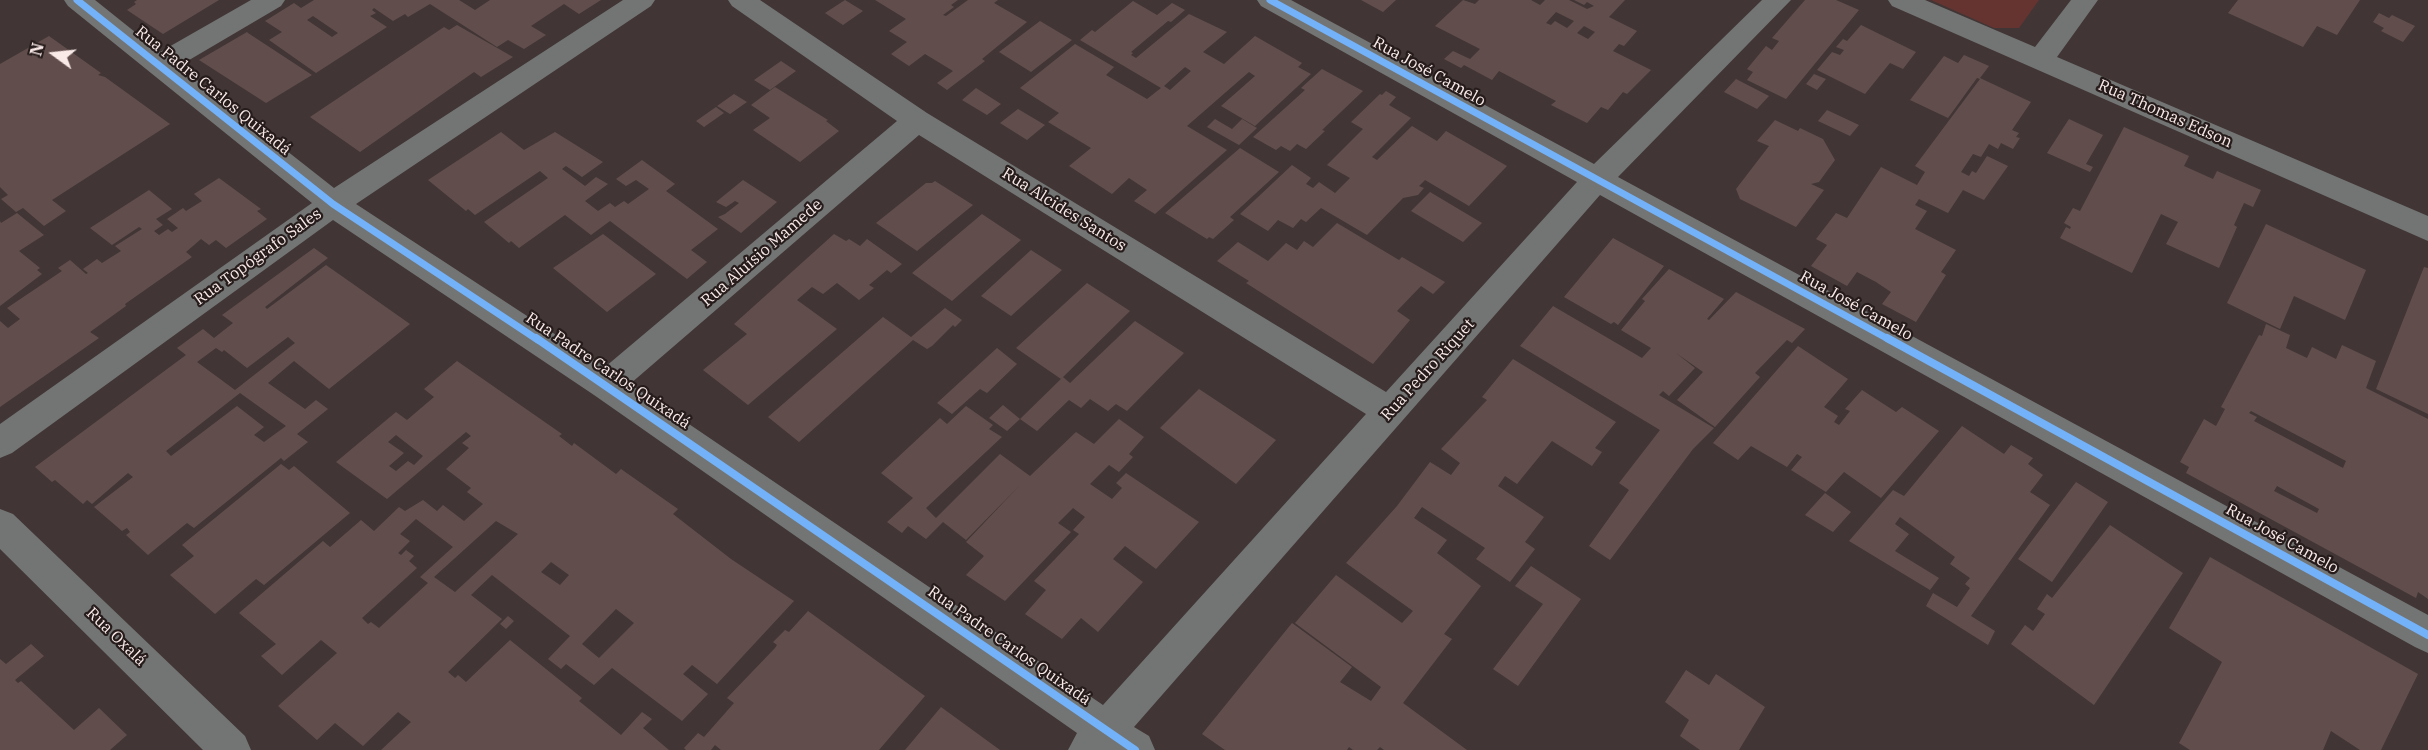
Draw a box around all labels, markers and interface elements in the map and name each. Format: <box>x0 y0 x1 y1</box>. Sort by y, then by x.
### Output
street label: Rua Padre Carlos Quixadá <box>131 22 295 160</box>
north arrow <box>24 24 84 84</box>
street label: Rua José Camelo <box>1369 33 1489 111</box>
text: N <box>25 41 48 58</box>
street label: Rua Thomas Edson <box>2095 76 2235 152</box>
street label: Rua Alcides Santos <box>998 164 1130 256</box>
street label: Rua Aluísio Mamede <box>698 195 826 311</box>
street label: Rua Topógrafo Sales <box>191 204 325 310</box>
street label: Rua José Camelo <box>1796 267 1916 345</box>
street label: Rua Padre Carlos Quixadá <box>522 309 694 433</box>
street label: Rua Pedro Riquet <box>1377 315 1479 425</box>
street label: Rua José Camelo <box>2222 500 2342 578</box>
street label: Rua Padre Carlos Quixadá <box>924 582 1094 710</box>
street label: Rua Oxalá <box>82 604 150 670</box>

